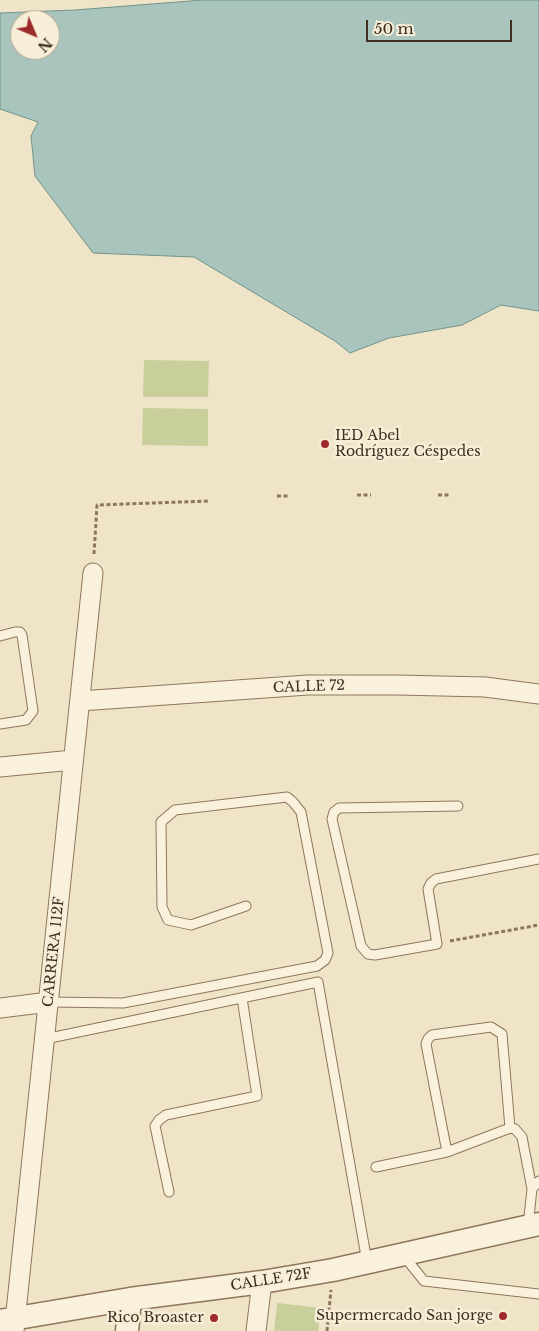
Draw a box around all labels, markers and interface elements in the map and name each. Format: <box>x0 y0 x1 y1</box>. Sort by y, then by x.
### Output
north arrow <box>10 10 60 60</box>
scale bar <box>369 10 515 42</box>
text: 50 m <box>374 19 414 38</box>
text: N <box>34 34 56 56</box>
place label: IED Abel Rodríguez Céspedes <box>335 428 481 461</box>
marker: IED Abel Rodríguez Céspedes <box>319 438 331 450</box>
street label: CALLE 72 <box>273 677 345 697</box>
street label: CARRERA 112F <box>40 896 68 1008</box>
street label: CALLE 72F <box>229 1265 313 1295</box>
place label: Supermercado San jorge <box>316 1308 493 1324</box>
place label: Rico Broaster <box>107 1310 204 1326</box>
marker: Supermercado San jorge <box>497 1310 509 1322</box>
marker: Rico Broaster <box>208 1312 220 1324</box>

